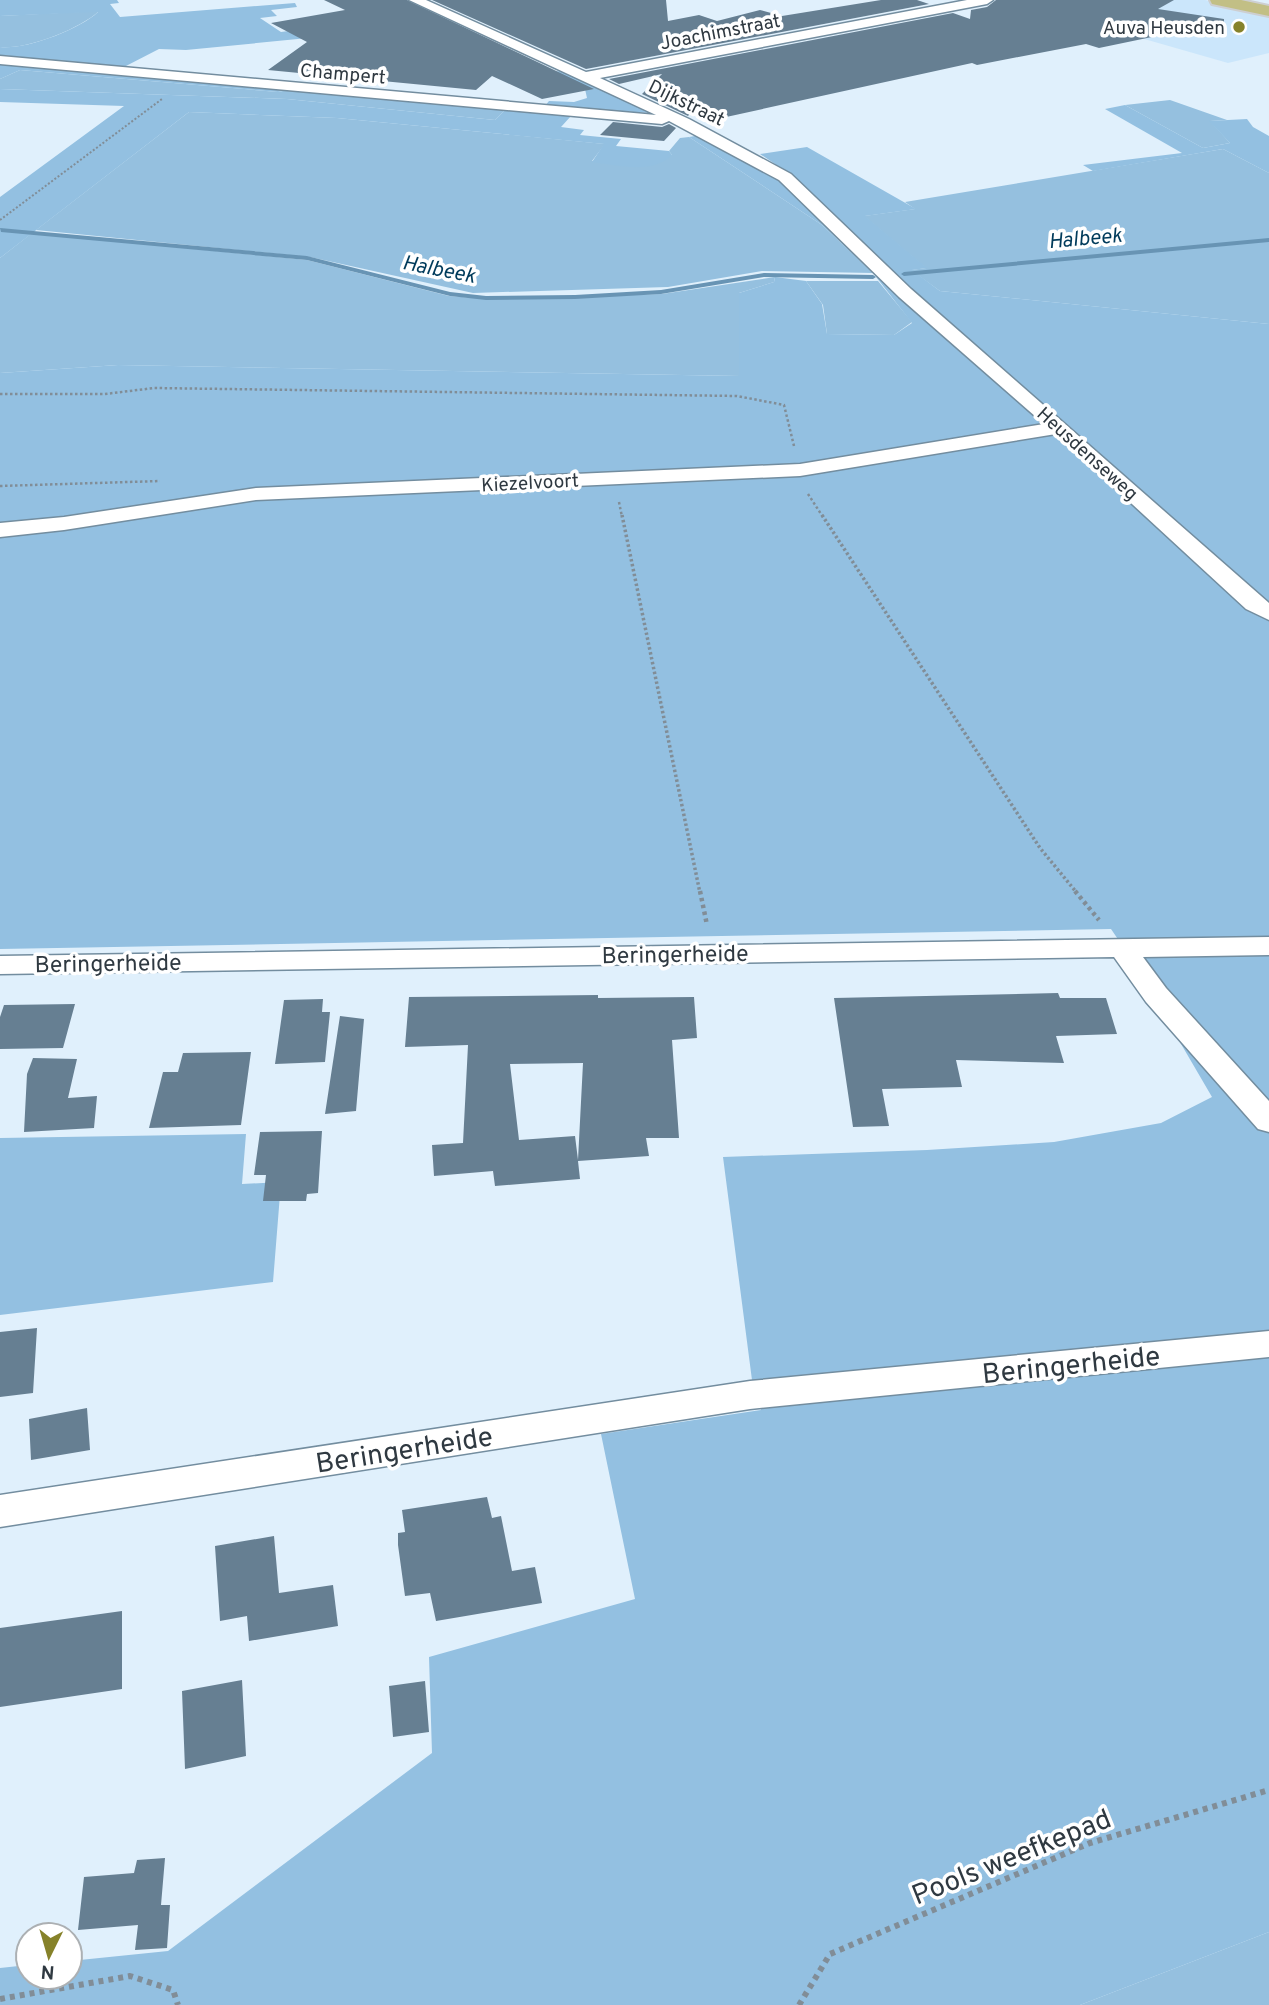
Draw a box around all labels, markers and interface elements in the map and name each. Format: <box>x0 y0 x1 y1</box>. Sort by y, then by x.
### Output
street label: Joachimstraat <box>658 10 782 56</box>
place label: Auva Heusden <box>1103 17 1225 41</box>
marker: Auva Heusden <box>1231 19 1247 35</box>
street label: Champert <box>299 59 387 91</box>
street label: Dijkstraat <box>644 75 728 133</box>
water label: Halbeek <box>1047 223 1123 256</box>
water label: Halbeek <box>400 250 478 291</box>
street label: Heusdenseweg <box>1031 403 1142 506</box>
street label: Kiezelvoort <box>481 469 580 499</box>
street label: Beringerheide <box>601 941 749 972</box>
street label: Beringerheide <box>34 950 182 981</box>
street label: Beringerheide <box>980 1340 1162 1394</box>
street label: Beringerheide <box>313 1420 496 1484</box>
street label: Pools weefkepad <box>907 1802 1117 1915</box>
north arrow <box>14 1921 84 1991</box>
text: N <box>40 1958 56 1983</box>

